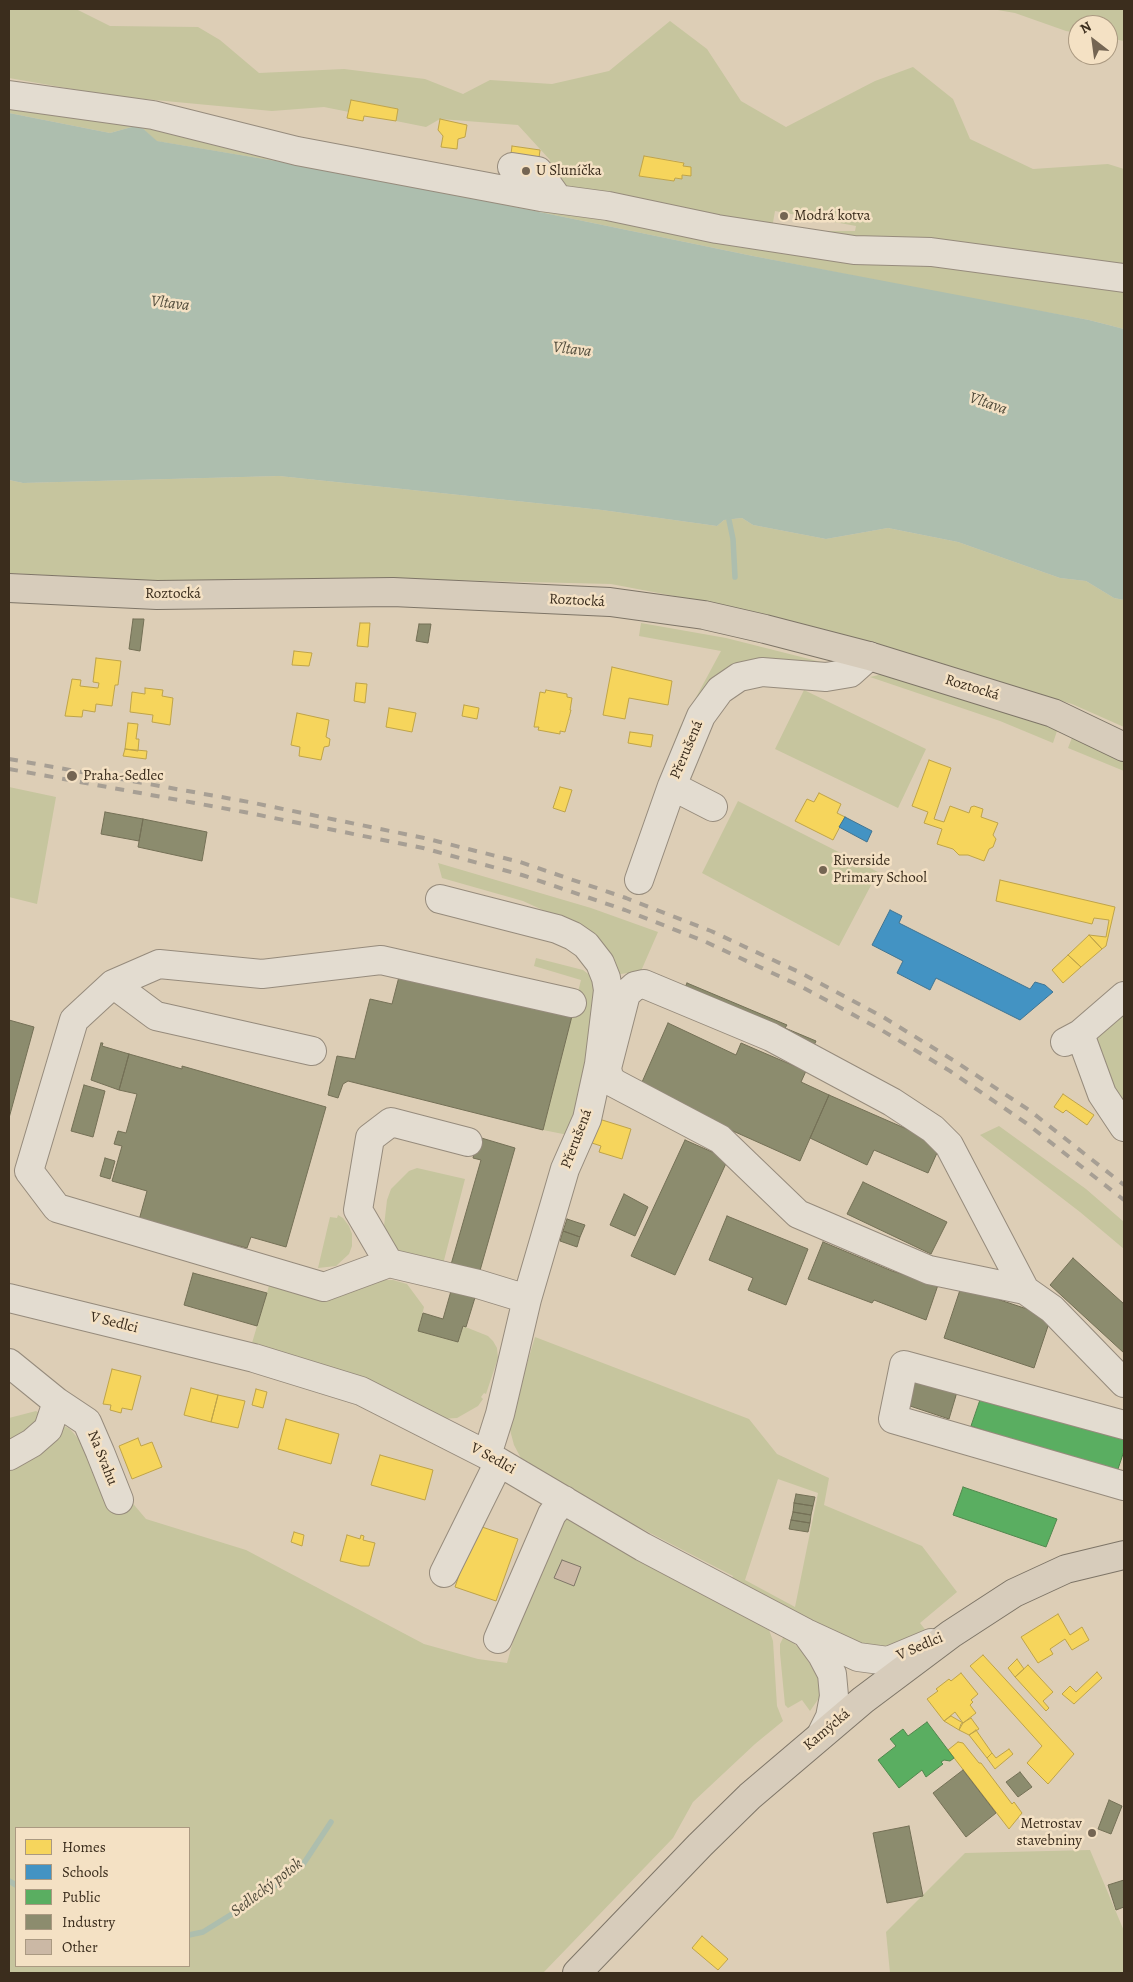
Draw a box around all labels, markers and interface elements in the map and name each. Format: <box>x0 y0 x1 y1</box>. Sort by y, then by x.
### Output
north arrow <box>1068 15 1118 65</box>
text: N <box>1077 17 1095 38</box>
place label: U Sluníčka <box>536 162 602 180</box>
marker: U Sluníčka <box>520 165 532 177</box>
place label: Modrá kotva <box>794 207 870 225</box>
marker: Modrá kotva <box>778 210 790 222</box>
water label: Vltava <box>150 292 190 316</box>
water label: Vltava <box>552 338 592 362</box>
water label: Vltava <box>967 389 1009 419</box>
street label: Roztocká <box>145 585 201 603</box>
street label: Roztocká <box>549 591 605 611</box>
street label: Roztocká <box>943 671 1001 705</box>
street label: Přerušená <box>667 718 707 782</box>
place label: Praha-Sedlec <box>83 767 164 785</box>
marker: Praha-Sedlec <box>65 769 79 783</box>
place label: Riverside Primary School <box>833 852 927 887</box>
marker: Riverside Primary School <box>817 864 829 876</box>
street label: Přerušená <box>557 1107 597 1171</box>
street label: V Sedlci <box>88 1308 140 1338</box>
street label: Na Svahu <box>83 1428 121 1488</box>
street label: V Sedlci <box>467 1439 519 1479</box>
street label: V Sedlci <box>894 1629 946 1665</box>
street label: Kamýcká <box>800 1705 854 1755</box>
place label: Metrostav stavebniny <box>1016 1815 1082 1850</box>
legend <box>15 1827 190 1967</box>
marker: Metrostav stavebniny <box>1086 1827 1098 1839</box>
text: Homes <box>62 1837 106 1857</box>
water label: Sedlecký potok <box>227 1855 307 1921</box>
text: Schools <box>62 1862 109 1882</box>
text: Public <box>62 1887 100 1907</box>
text: Industry <box>62 1912 115 1932</box>
text: Other <box>62 1937 98 1957</box>

